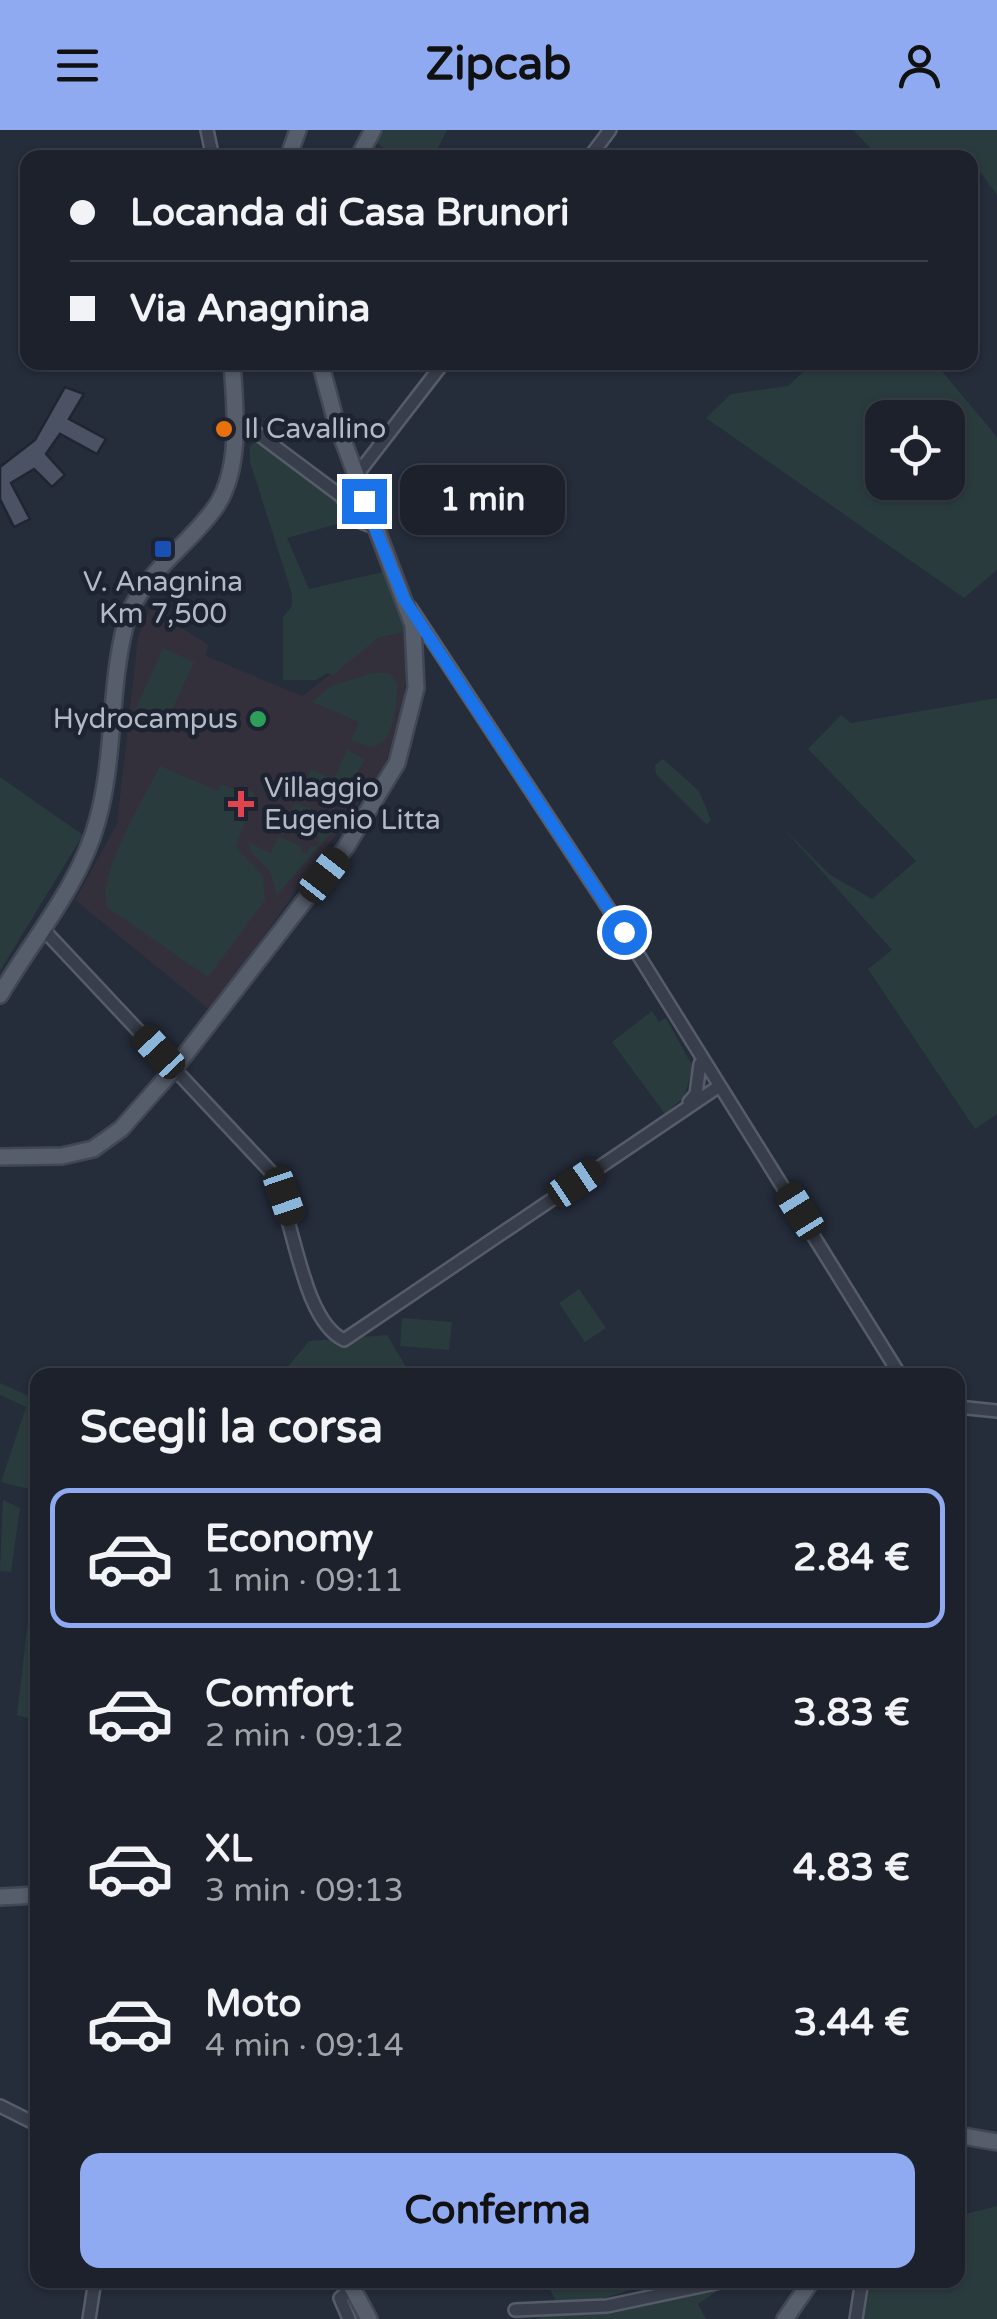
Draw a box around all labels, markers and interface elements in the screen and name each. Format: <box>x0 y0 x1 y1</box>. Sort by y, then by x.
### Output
icon: menu <box>50 38 105 93</box>
text: Zipcab <box>426 38 571 92</box>
icon: person <box>892 38 947 93</box>
text: Locanda di Casa Brunori <box>130 190 570 236</box>
text: Via Anagnina <box>130 286 370 332</box>
map controls <box>865 400 965 500</box>
button: locate <box>865 400 965 500</box>
place label: Il Cavallino <box>244 412 386 446</box>
marker: Il Cavallino <box>213 418 235 440</box>
callout: 1 min <box>399 466 564 536</box>
route end <box>342 479 387 524</box>
text: 1 min <box>440 481 525 519</box>
marker: V. Anagnina Km 7,500 <box>152 538 174 560</box>
place label: V. Anagnina Km 7,500 <box>83 565 243 631</box>
place label: Hydrocampus <box>53 702 238 736</box>
marker: Hydrocampus <box>247 708 269 730</box>
place label: Villaggio Eugenio Litta <box>264 771 441 837</box>
marker: Villaggio Eugenio Litta <box>228 791 254 817</box>
car <box>294 842 354 908</box>
route start <box>602 910 647 955</box>
car <box>128 1020 190 1084</box>
car <box>543 1154 609 1212</box>
car <box>260 1163 308 1229</box>
car <box>771 1178 829 1244</box>
text: Scegli la corsa <box>80 1401 383 1455</box>
icon: car <box>85 1513 175 1603</box>
text: Economy <box>205 1516 373 1562</box>
text: 2.84 € <box>793 1535 910 1581</box>
text: 1 min · 09:11 <box>205 1562 404 1600</box>
icon: car <box>85 1668 175 1758</box>
text: Comfort <box>205 1671 354 1717</box>
text: 3.83 € <box>793 1690 910 1736</box>
text: 2 min · 09:12 <box>205 1717 404 1755</box>
icon: car <box>85 1823 175 1913</box>
text: XL <box>205 1826 252 1872</box>
text: 4.83 € <box>793 1845 910 1891</box>
text: 3 min · 09:13 <box>205 1872 404 1910</box>
icon: car <box>85 1978 175 2068</box>
text: Moto <box>205 1981 301 2027</box>
text: 3.44 € <box>793 2000 910 2046</box>
text: 4 min · 09:14 <box>205 2027 404 2065</box>
button: Conferma <box>80 2153 915 2268</box>

